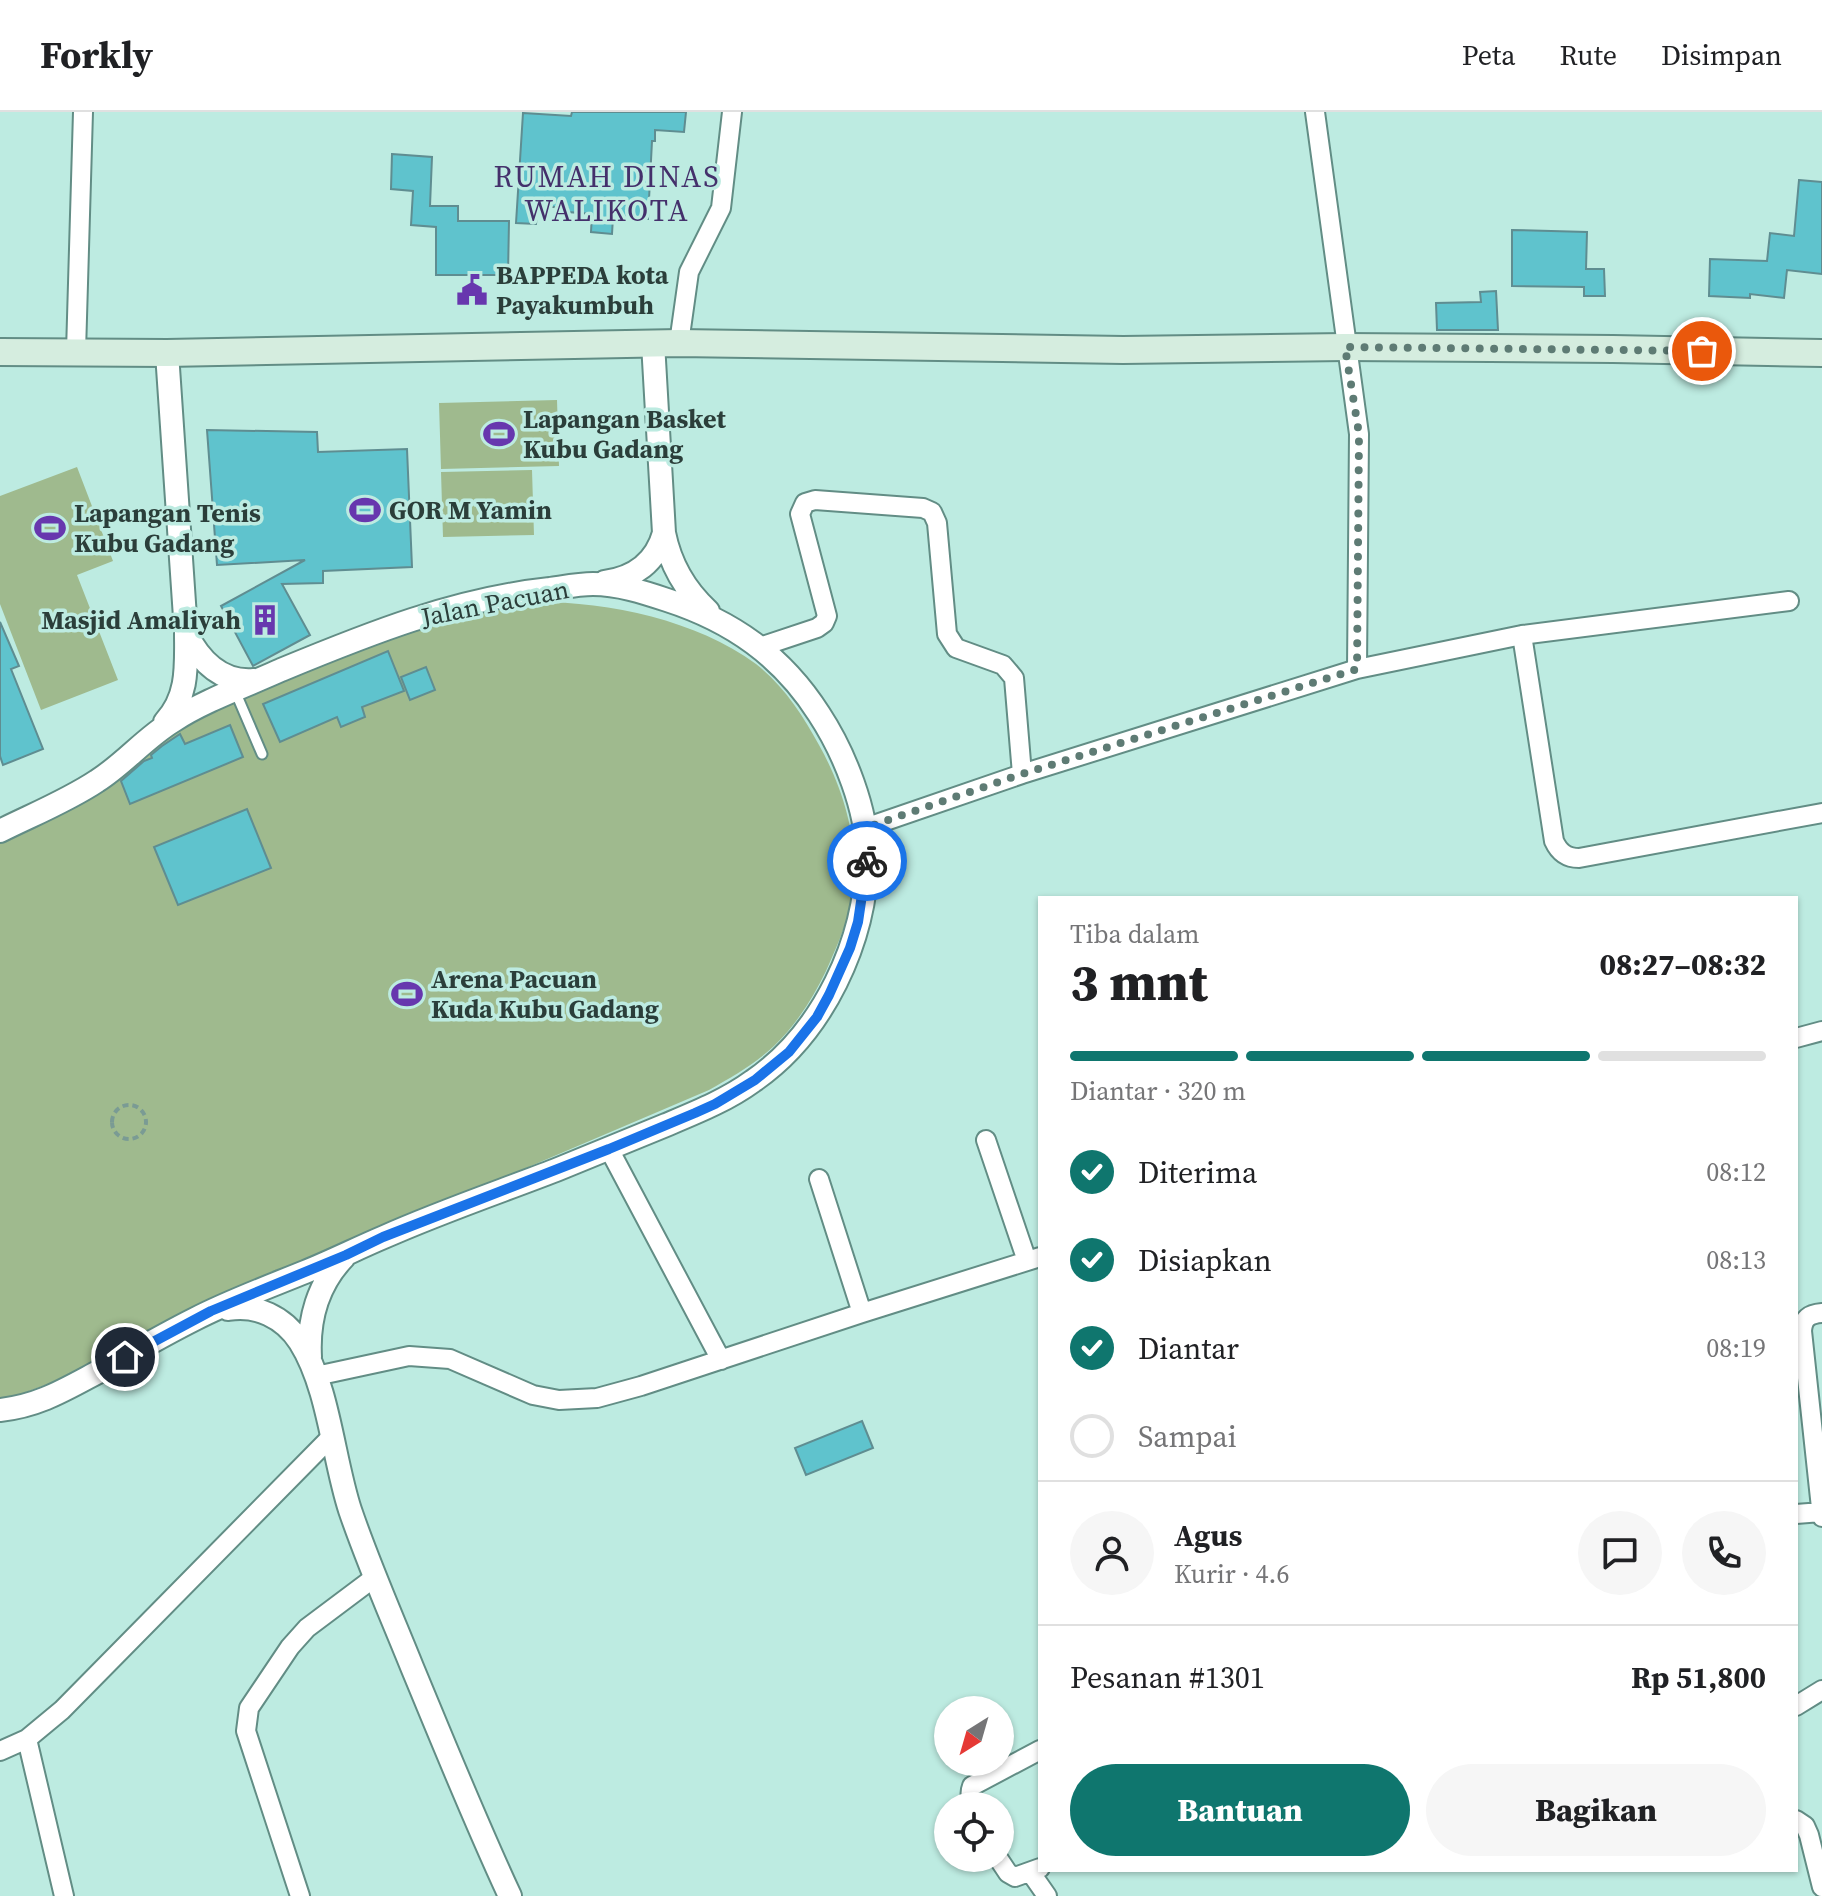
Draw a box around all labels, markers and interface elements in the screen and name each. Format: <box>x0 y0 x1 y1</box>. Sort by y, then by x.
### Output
text: Forkly <box>40 29 153 81</box>
text: Peta <box>1462 36 1515 74</box>
text: Rute <box>1559 36 1617 74</box>
text: Disimpan <box>1661 36 1782 74</box>
district label: RUMAH DINAS WALIKOTA <box>493 156 721 231</box>
place label: BAPPEDA kota Payakumbuh <box>496 257 669 323</box>
public building icon: BAPPEDA kota Payakumbuh <box>455 273 489 307</box>
pin <box>1668 317 1736 385</box>
icon: bag <box>1680 329 1724 373</box>
place label: Lapangan Basket Kubu Gadang <box>523 401 727 467</box>
sports icon: Lapangan Basket Kubu Gadang <box>482 417 516 451</box>
place label: GOR M Yamin <box>389 492 552 528</box>
sports icon: GOR M Yamin <box>348 493 382 527</box>
place label: Lapangan Tenis Kubu Gadang <box>74 495 261 561</box>
sports icon: Lapangan Tenis Kubu Gadang <box>33 511 67 545</box>
street label: Jalan Pacuan <box>417 571 572 635</box>
place label: Masjid Amaliyah <box>41 602 241 638</box>
building icon: Masjid Amaliyah <box>248 603 282 637</box>
courier <box>827 821 907 901</box>
icon: bike <box>845 839 889 883</box>
text: Tiba dalam <box>1070 916 1199 952</box>
text: 08:27–08:32 <box>1599 944 1766 985</box>
text: 3 mnt <box>1070 946 1208 1017</box>
place label: Arena Pacuan Kuda Kubu Gadang <box>431 961 659 1027</box>
sports icon: Arena Pacuan Kuda Kubu Gadang <box>390 977 424 1011</box>
text: Diantar · 320 m <box>1070 1073 1246 1109</box>
icon: check <box>1070 1150 1114 1194</box>
text: Diterima <box>1138 1152 1257 1193</box>
text: 08:12 <box>1706 1154 1766 1190</box>
icon: check <box>1070 1238 1114 1282</box>
text: Disiapkan <box>1138 1240 1272 1281</box>
text: 08:13 <box>1706 1242 1766 1278</box>
pin <box>91 1323 159 1391</box>
icon: check <box>1070 1326 1114 1370</box>
text: Diantar <box>1138 1328 1239 1369</box>
text: 08:19 <box>1706 1330 1766 1366</box>
icon: home <box>103 1335 147 1379</box>
text: Sampai <box>1138 1416 1237 1457</box>
button: person <box>1070 1511 1154 1595</box>
button: chat <box>1578 1511 1662 1595</box>
button: phone <box>1682 1511 1766 1595</box>
text: Agus <box>1174 1515 1242 1556</box>
text: Kurir · 4.6 <box>1174 1556 1289 1592</box>
text: Pesanan #1301 <box>1070 1657 1265 1698</box>
text: Rp 51,800 <box>1631 1657 1766 1698</box>
north arrow <box>934 1696 1014 1776</box>
map controls <box>934 1696 1014 1872</box>
button: Bantuan <box>1070 1764 1410 1856</box>
button: Bagikan <box>1426 1764 1766 1856</box>
button: locate <box>934 1792 1014 1872</box>

